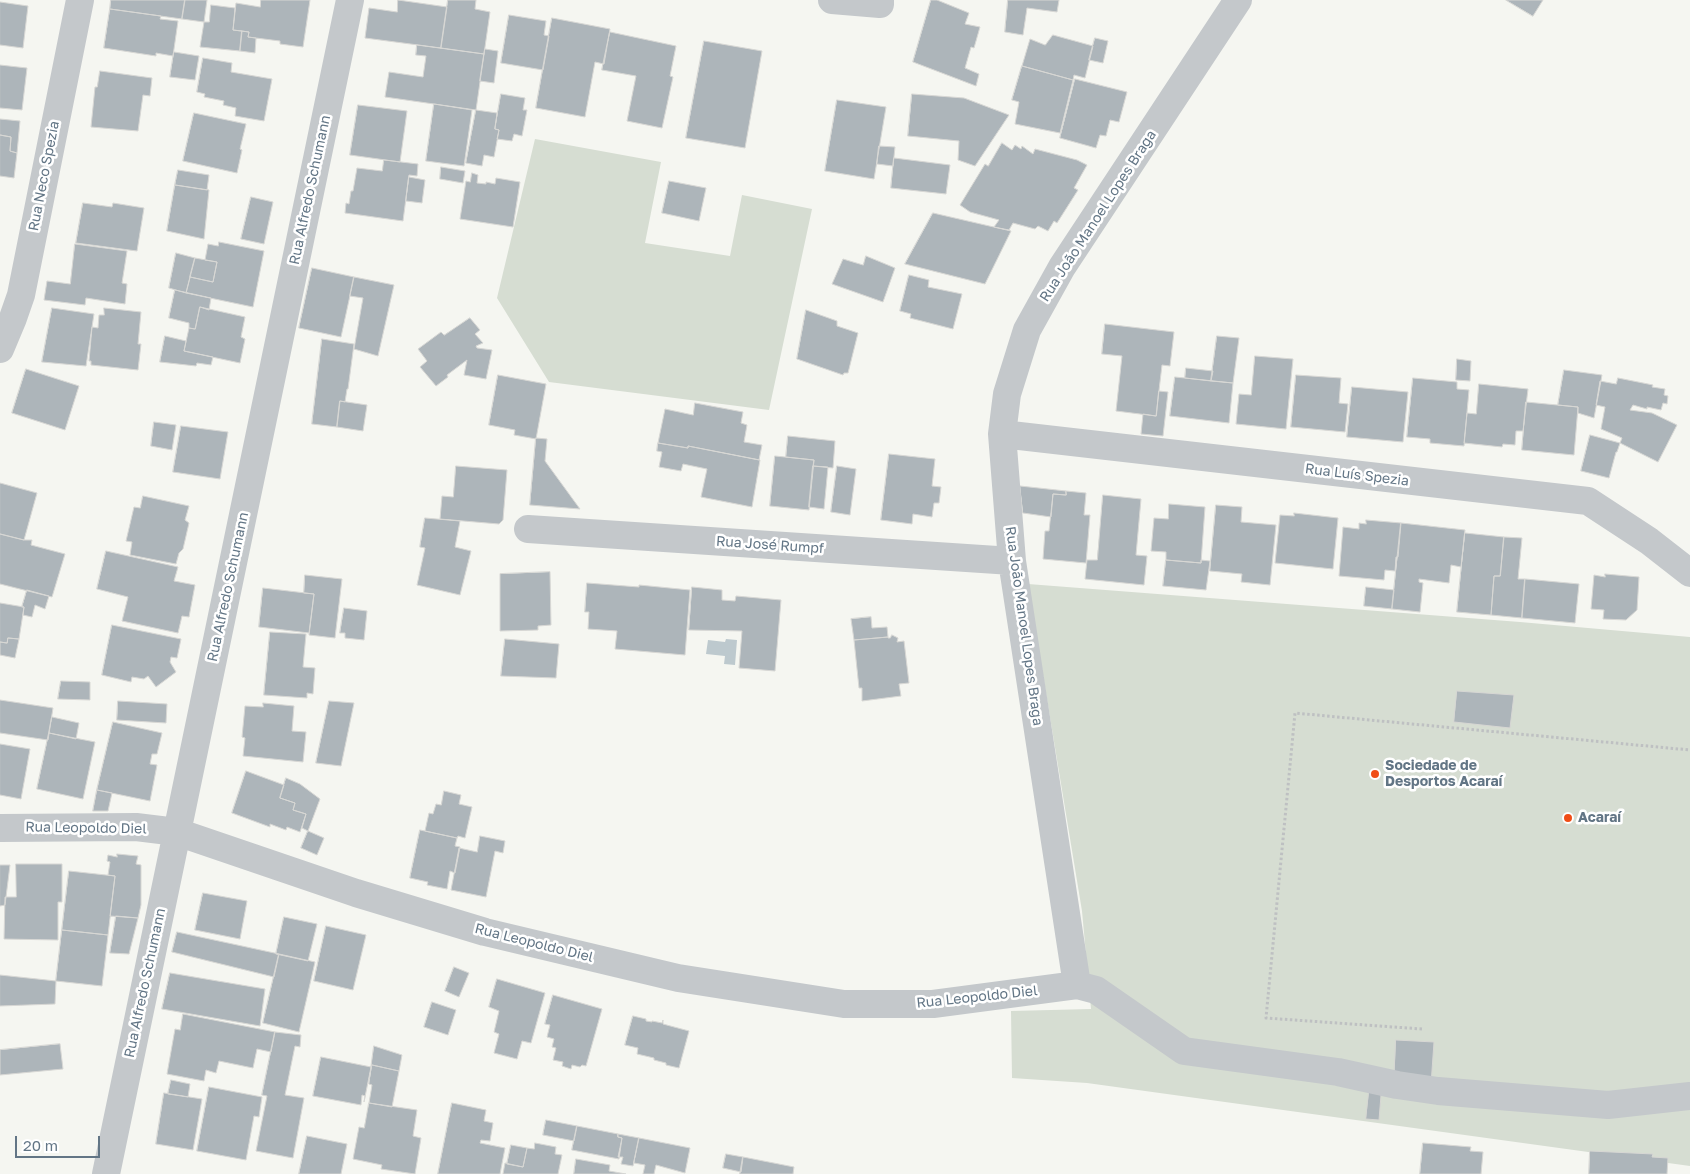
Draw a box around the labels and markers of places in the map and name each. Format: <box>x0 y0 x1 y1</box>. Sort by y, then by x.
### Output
place label: Sociedade de Desportos Acaraí <box>1385 758 1502 790</box>
marker: Sociedade de Desportos Acaraí <box>1369 768 1381 780</box>
place label: Acaraí <box>1578 810 1621 826</box>
marker: Acaraí <box>1562 812 1574 824</box>

